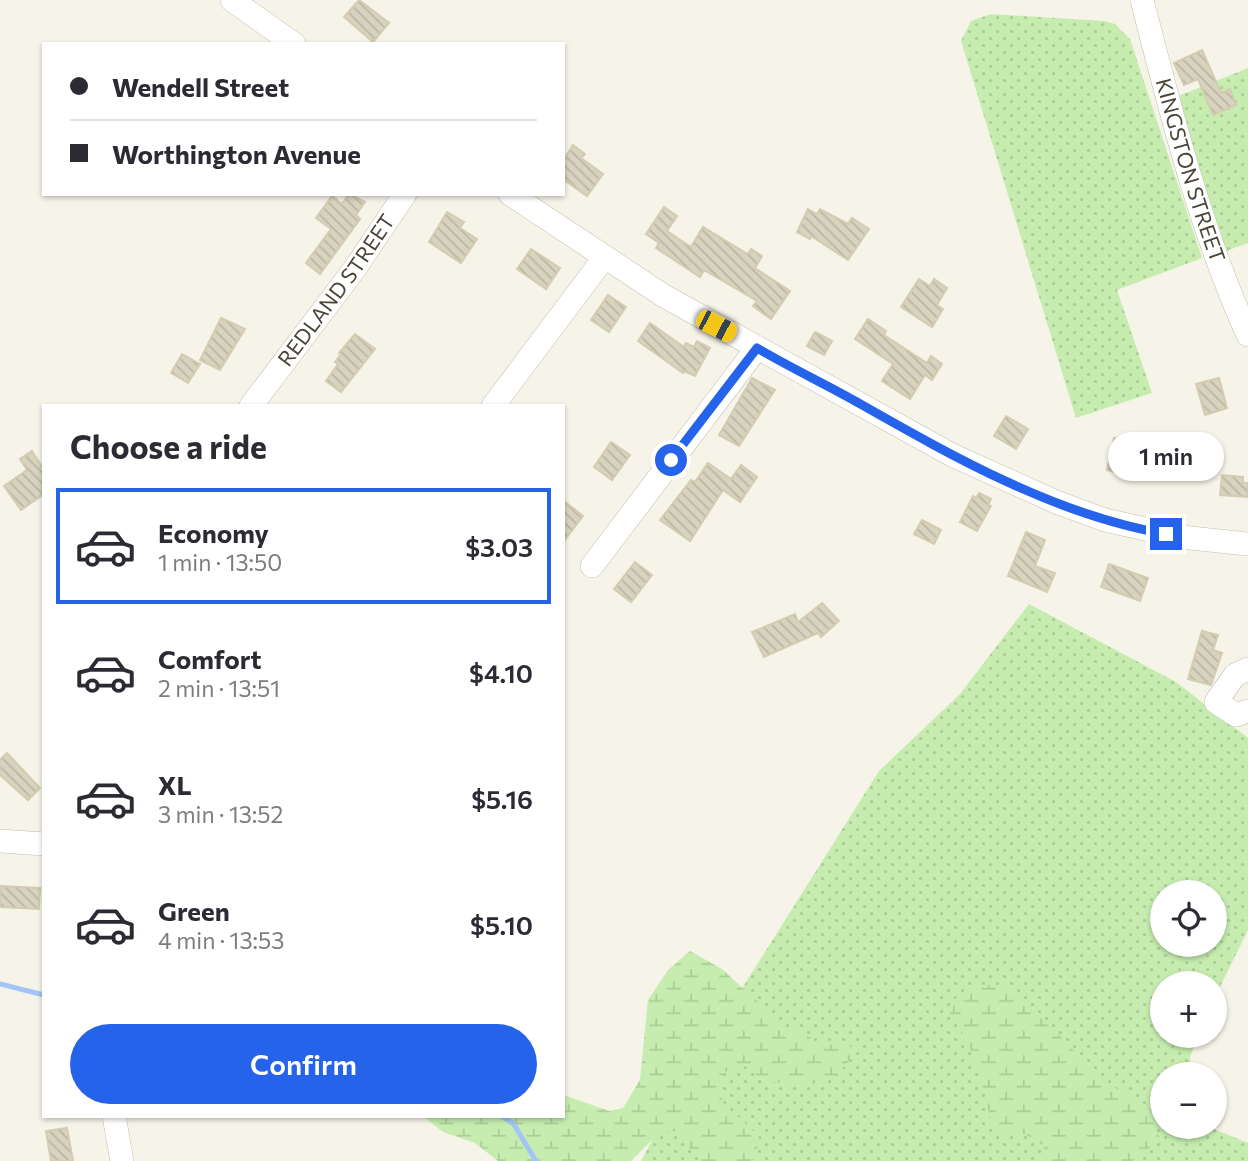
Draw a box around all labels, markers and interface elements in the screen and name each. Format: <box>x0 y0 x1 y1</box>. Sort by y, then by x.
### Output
text: Wendell Street <box>112 71 289 102</box>
street label: KINGSTON STREET <box>1152 75 1231 265</box>
text: Worthington Avenue <box>112 138 361 169</box>
street label: REDLAND STREET <box>272 209 399 370</box>
car <box>693 307 740 345</box>
text: Choose a ride <box>70 426 267 466</box>
callout: 1 min <box>1108 433 1224 482</box>
text: 1 min <box>1139 442 1193 470</box>
route start <box>655 444 687 476</box>
icon: car <box>74 515 137 578</box>
text: Economy <box>158 517 269 548</box>
route end <box>1150 518 1182 550</box>
text: $3.03 <box>465 531 533 562</box>
text: 1 min · 13:50 <box>158 548 282 576</box>
icon: car <box>74 641 137 704</box>
text: Comfort <box>158 643 261 674</box>
text: $4.10 <box>469 657 533 688</box>
text: 2 min · 13:51 <box>158 674 280 702</box>
icon: car <box>74 767 137 830</box>
text: XL <box>158 769 192 800</box>
text: $5.16 <box>471 783 533 814</box>
text: 3 min · 13:52 <box>158 800 283 828</box>
map controls <box>1150 880 1227 1139</box>
button: locate <box>1150 880 1227 957</box>
icon: car <box>74 893 137 956</box>
text: Green <box>158 895 230 926</box>
text: $5.10 <box>470 909 533 940</box>
text: 4 min · 13:53 <box>158 926 284 954</box>
button: + <box>1150 971 1227 1048</box>
button: Confirm <box>70 1024 537 1104</box>
button: − <box>1150 1062 1227 1139</box>

